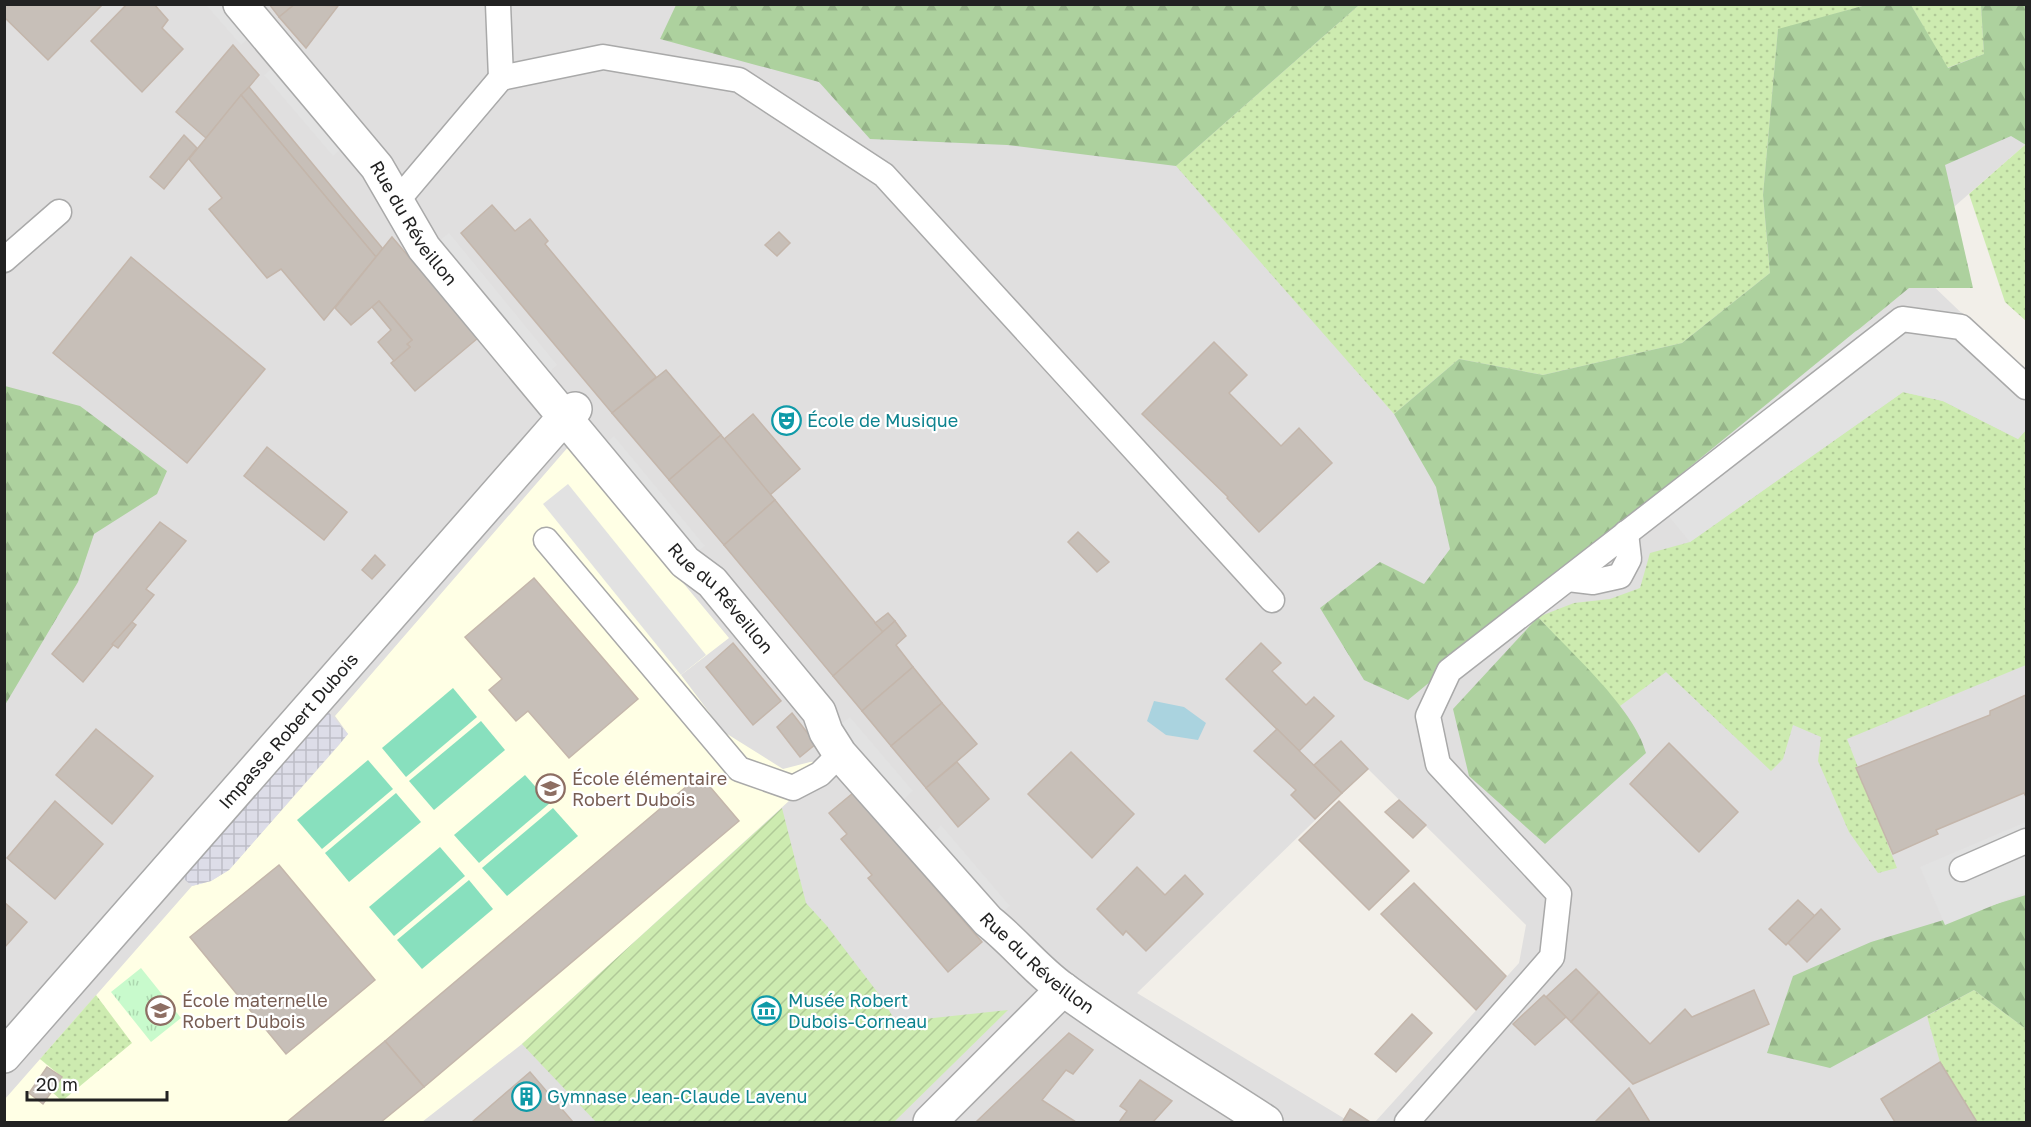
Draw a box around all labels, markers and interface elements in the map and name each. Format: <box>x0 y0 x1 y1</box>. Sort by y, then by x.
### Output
street label: Rue du Réveillon <box>366 156 462 290</box>
theatre icon: École de Musique <box>770 405 802 437</box>
place label: École de Musique <box>807 409 958 431</box>
street label: Rue du Réveillon <box>664 538 778 658</box>
street label: Impasse Robert Dubois <box>214 648 362 813</box>
place label: École élémentaire Robert Dubois <box>572 767 727 810</box>
school or university icon: École élémentaire Robert Dubois <box>535 773 567 805</box>
street label: Rue du Réveillon <box>975 907 1099 1018</box>
place label: École maternelle Robert Dubois <box>182 989 328 1032</box>
place label: Musée Robert Dubois-Corneau <box>788 989 927 1032</box>
school or university icon: École maternelle Robert Dubois <box>145 995 177 1027</box>
museum icon: Musée Robert Dubois-Corneau <box>751 995 783 1027</box>
scale bar <box>27 1064 166 1102</box>
text: 20 m <box>36 1073 78 1095</box>
building icon: Gymnase Jean-Claude Lavenu <box>510 1081 542 1113</box>
place label: Gymnase Jean-Claude Lavenu <box>547 1085 807 1107</box>

